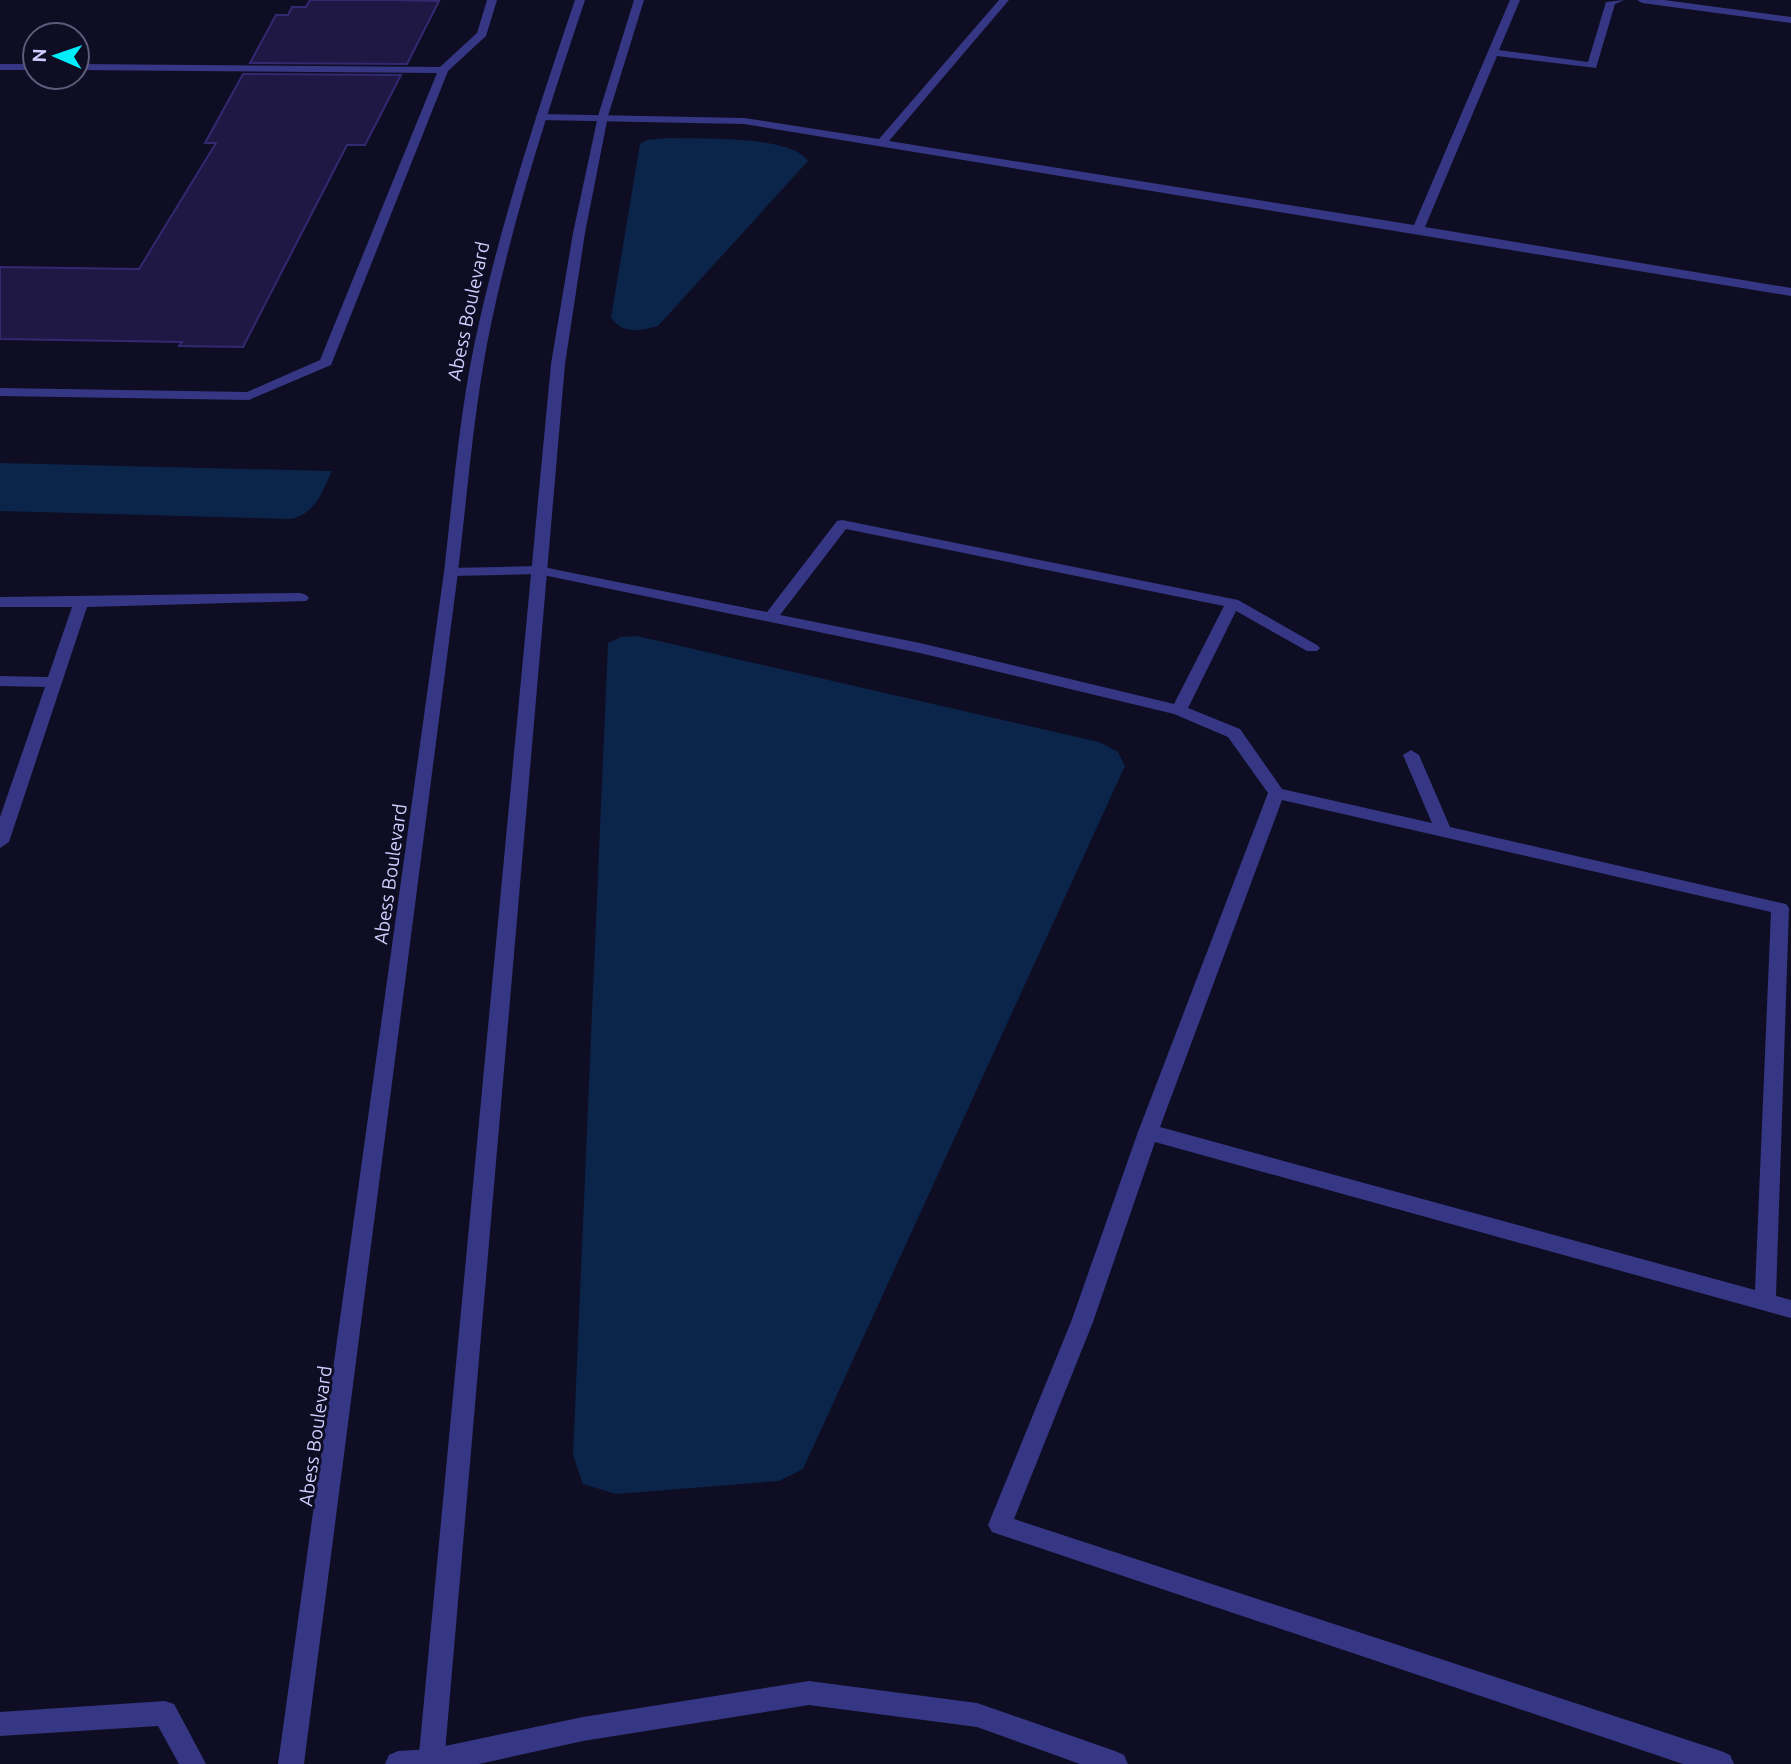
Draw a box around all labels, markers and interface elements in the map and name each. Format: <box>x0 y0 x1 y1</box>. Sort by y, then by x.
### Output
north arrow <box>21 21 91 91</box>
text: N <box>28 48 50 63</box>
street label: Abess Boulevard <box>443 239 493 383</box>
street label: Abess Boulevard <box>369 802 411 946</box>
street label: Abess Boulevard <box>294 1364 336 1508</box>

